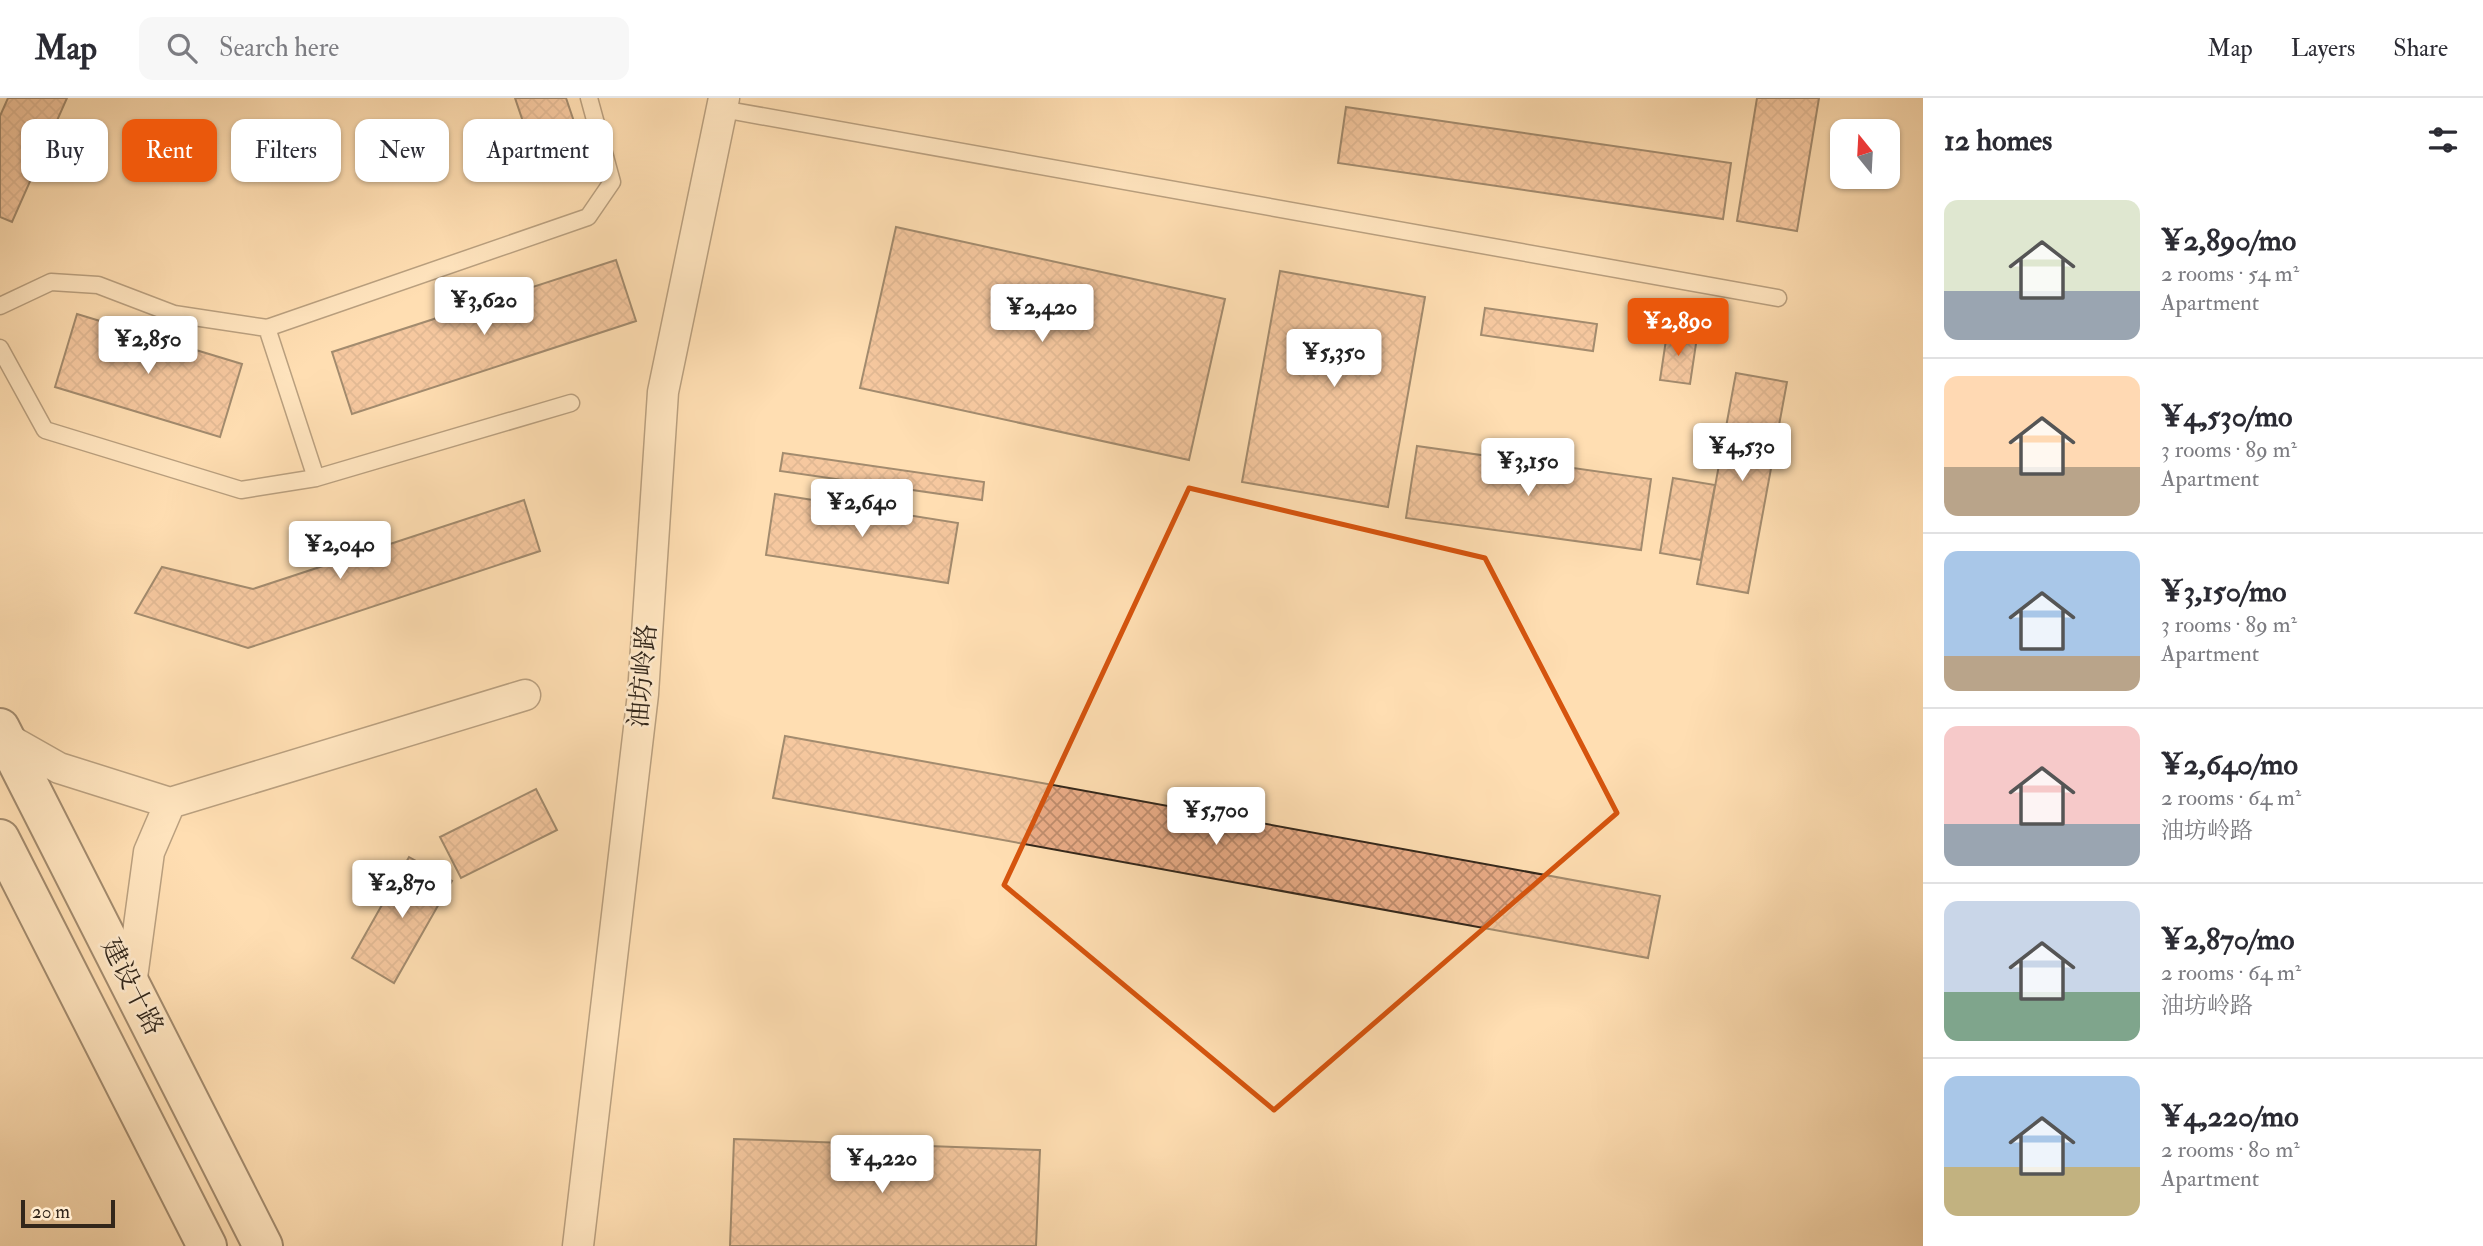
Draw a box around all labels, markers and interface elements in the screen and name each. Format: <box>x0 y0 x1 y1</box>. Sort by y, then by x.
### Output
search box <box>139 17 629 80</box>
text: Map <box>35 28 97 69</box>
icon: search <box>163 29 201 67</box>
text: Search here <box>219 32 339 64</box>
text: Map <box>2208 33 2253 64</box>
text: Layers <box>2291 33 2355 64</box>
text: Share <box>2393 33 2448 64</box>
chip: Buy <box>21 119 108 182</box>
chip: Rent <box>122 119 217 182</box>
chip: Filters <box>231 119 341 182</box>
chip: New <box>355 119 449 182</box>
chip: Apartment <box>463 119 613 182</box>
north arrow <box>1830 119 1900 189</box>
map controls <box>1830 119 1900 189</box>
icon: filters <box>2424 121 2462 159</box>
text: 12 homes <box>1944 122 2052 159</box>
text: ¥2,890/mo <box>2161 222 2296 259</box>
icon: home <box>2000 228 2084 312</box>
text: 2 rooms · 54 m² <box>2161 259 2299 288</box>
pin: ¥3,620 <box>427 278 541 337</box>
text: ¥3,620 <box>451 285 517 314</box>
pin: ¥2,420 <box>985 285 1099 344</box>
text: Apartment <box>2161 288 2259 317</box>
text: ¥2,420 <box>1007 292 1077 321</box>
pin: ¥2,890 <box>1621 299 1735 358</box>
text: ¥2,890 <box>1644 306 1712 335</box>
pin: ¥2,850 <box>91 316 205 376</box>
text: ¥2,850 <box>115 324 181 353</box>
pin: ¥5,350 <box>1277 330 1391 389</box>
text: ¥5,350 <box>1302 337 1366 366</box>
text: ¥4,530/mo <box>2161 398 2292 435</box>
icon: home <box>2000 404 2084 488</box>
pin: ¥4,530 <box>1685 424 1799 483</box>
text: ¥4,530 <box>1709 431 1775 460</box>
text: 3 rooms · 89 m² <box>2161 435 2297 464</box>
pin: ¥3,150 <box>1471 438 1585 498</box>
text: ¥3,150 <box>1497 446 1559 475</box>
text: Apartment <box>2161 464 2259 493</box>
pin: ¥2,640 <box>805 480 919 539</box>
text: ¥2,640 <box>827 487 897 516</box>
pin: ¥2,040 <box>283 522 397 581</box>
text: ¥2,040 <box>305 529 375 558</box>
text: ¥3,150/mo <box>2161 573 2287 610</box>
icon: home <box>2000 579 2084 663</box>
text: 3 rooms · 89 m² <box>2161 610 2297 639</box>
street label: 油坊岭路 <box>623 623 663 729</box>
text: Apartment <box>2161 639 2259 668</box>
text: ¥2,640/mo <box>2161 746 2298 783</box>
icon: home <box>2000 754 2084 838</box>
text: 2 rooms · 64 m² <box>2161 783 2301 812</box>
pin: ¥5,700 <box>1159 788 1273 847</box>
text: ¥5,700 <box>1183 795 1249 824</box>
text: 油坊岭路 <box>2161 816 2253 845</box>
pin: ¥2,870 <box>345 860 459 920</box>
text: ¥2,870 <box>368 868 436 897</box>
text: ¥2,870/mo <box>2161 921 2294 958</box>
icon: home <box>2000 929 2084 1013</box>
street label: 建设十路 <box>94 933 170 1041</box>
text: 2 rooms · 64 m² <box>2161 958 2301 987</box>
text: 油坊岭路 <box>2161 991 2253 1020</box>
text: ¥4,220/mo <box>2161 1098 2299 1135</box>
icon: home <box>2000 1104 2084 1188</box>
text: 2 rooms · 80 m² <box>2161 1135 2300 1164</box>
pin: ¥4,220 <box>825 1136 939 1195</box>
text: ¥4,220 <box>847 1143 917 1172</box>
text: Apartment <box>2161 1164 2259 1193</box>
scale bar <box>21 1197 116 1229</box>
text: 20 m <box>32 1200 70 1224</box>

